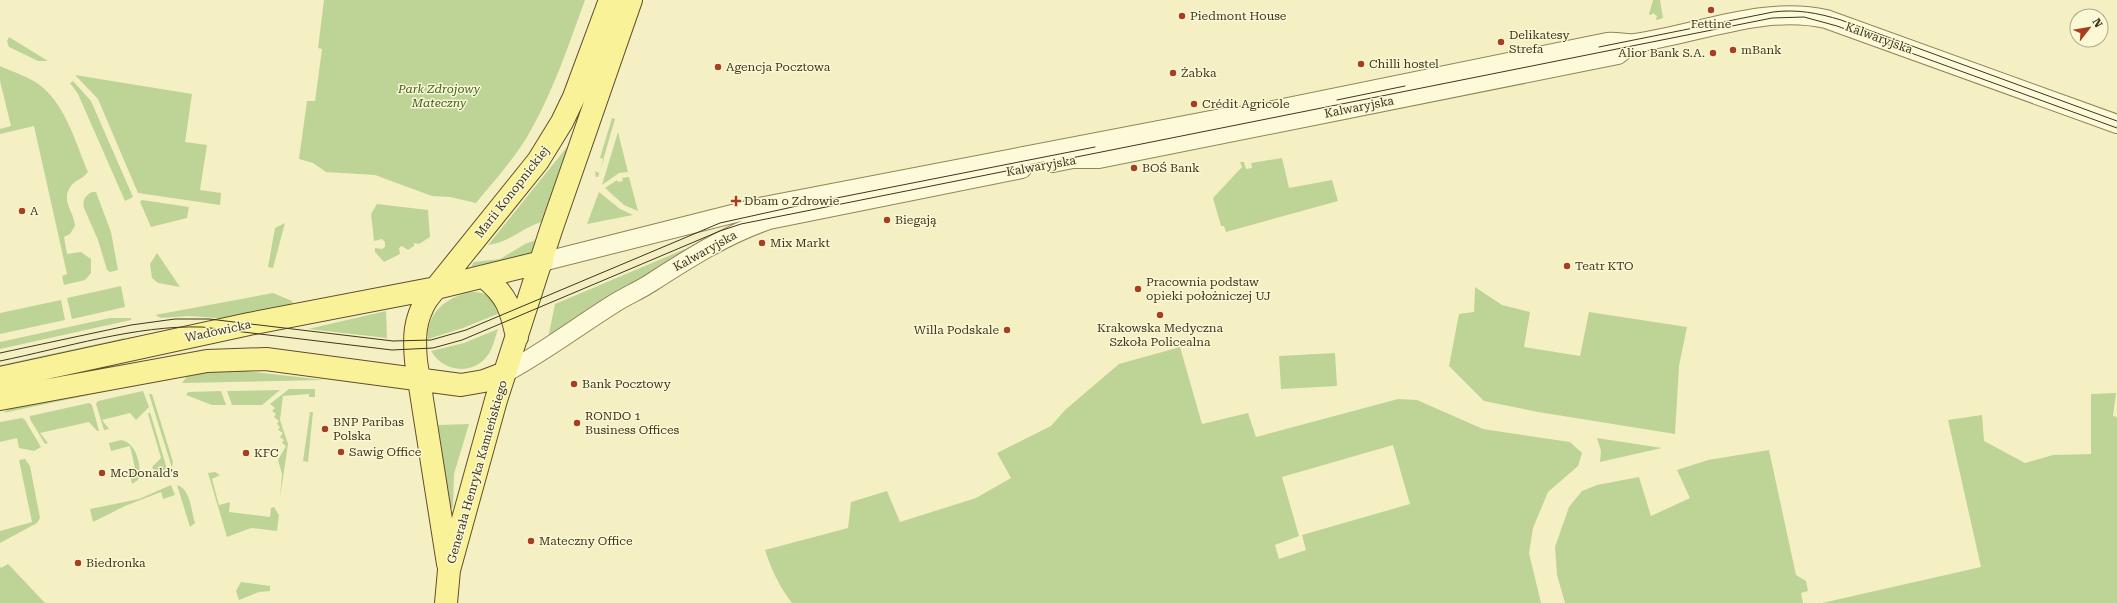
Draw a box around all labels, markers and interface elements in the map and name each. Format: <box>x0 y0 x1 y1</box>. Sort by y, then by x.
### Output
marker: Fettine <box>1706 5 1716 15</box>
north arrow <box>2069 8 2109 48</box>
place label: Piedmont House <box>1190 9 1287 23</box>
marker: Piedmont House <box>1177 11 1187 21</box>
text: N <box>2089 16 2105 31</box>
place label: Fettine <box>1691 17 1732 31</box>
street label: Kalwaryjska <box>1843 19 1915 57</box>
place label: Delikatesy Strefa <box>1509 28 1570 56</box>
marker: Delikatesy Strefa <box>1496 37 1506 47</box>
place label: mBank <box>1741 43 1782 57</box>
marker: mBank <box>1728 45 1738 55</box>
place label: Alior Bank S.A. <box>1618 46 1705 60</box>
marker: Alior Bank S.A. <box>1708 48 1718 58</box>
place label: Chilli hostel <box>1369 57 1439 71</box>
marker: Chilli hostel <box>1356 59 1366 69</box>
place label: Agencja Pocztowa <box>726 60 831 74</box>
marker: Agencja Pocztowa <box>713 62 723 72</box>
place label: Żabka <box>1181 66 1217 80</box>
marker: Żabka <box>1168 68 1178 78</box>
park label: Park Zdrojowy Mateczny <box>397 82 481 110</box>
street label: Kalwaryjska <box>1323 93 1395 121</box>
place label: Crédit Agricole <box>1202 97 1290 111</box>
marker: Crédit Agricole <box>1189 99 1199 109</box>
street label: Marii Konopnickiej <box>472 144 552 240</box>
street label: Kalwaryjska <box>1005 153 1077 179</box>
place label: BOŚ Bank <box>1142 161 1200 175</box>
marker: BOŚ Bank <box>1129 163 1139 173</box>
place label: Dbam o Zdrowie <box>744 194 840 208</box>
marker: Dbam o Zdrowie <box>731 196 741 206</box>
place label: A <box>30 204 39 218</box>
marker: A <box>17 206 27 216</box>
place label: Biegają <box>895 213 937 227</box>
marker: Biegają <box>882 215 892 225</box>
street label: Kalwaryjska <box>671 228 740 274</box>
place label: Mix Markt <box>770 236 831 250</box>
marker: Mix Markt <box>757 238 767 248</box>
place label: Teatr KTO <box>1575 259 1634 273</box>
marker: Teatr KTO <box>1562 261 1572 271</box>
place label: Pracownia podstaw opieki położniczej UJ <box>1146 275 1271 303</box>
marker: Pracownia podstaw opieki położniczej UJ <box>1133 284 1143 294</box>
marker: Krakowska Medyczna Szkoła Policealna <box>1155 310 1165 320</box>
street label: Wadowicka <box>184 317 253 345</box>
place label: Krakowska Medyczna Szkoła Policealna <box>1097 321 1223 349</box>
place label: Willa Podskale <box>914 323 999 337</box>
marker: Willa Podskale <box>1002 325 1012 335</box>
place label: Bank Pocztowy <box>582 377 672 391</box>
street label: Generała Henryka Kamieńskiego <box>444 379 510 565</box>
marker: Bank Pocztowy <box>569 379 579 389</box>
place label: RONDO 1 Business Offices <box>585 409 679 437</box>
place label: BNP Paribas Polska <box>333 415 404 443</box>
marker: RONDO 1 Business Offices <box>572 418 582 428</box>
marker: BNP Paribas Polska <box>320 424 330 434</box>
place label: Sawig Office <box>349 445 422 459</box>
place label: KFC <box>254 446 279 460</box>
marker: Sawig Office <box>336 447 346 457</box>
marker: KFC <box>241 448 251 458</box>
place label: McDonald's <box>110 466 179 480</box>
marker: McDonald's <box>97 468 107 478</box>
place label: Mateczny Office <box>539 534 633 548</box>
marker: Mateczny Office <box>526 536 536 546</box>
place label: Biedronka <box>86 556 146 570</box>
marker: Biedronka <box>73 558 83 568</box>

